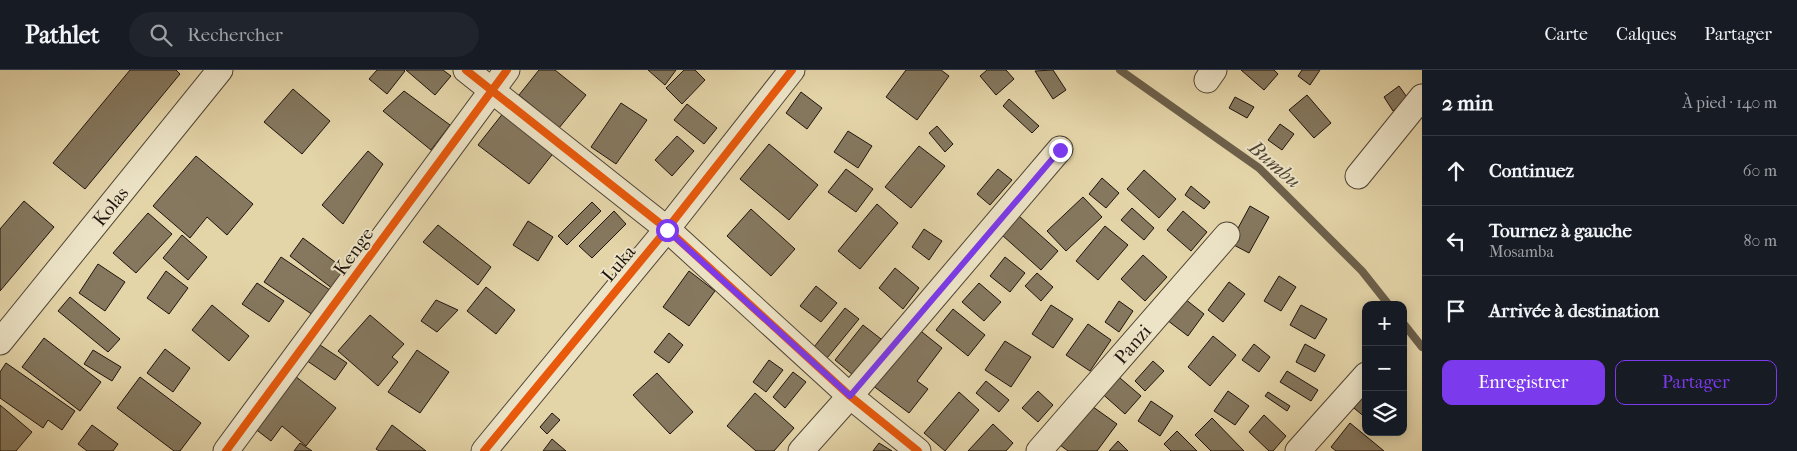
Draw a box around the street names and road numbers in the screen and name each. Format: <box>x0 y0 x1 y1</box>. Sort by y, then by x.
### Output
street label: Kolas <box>88 183 133 231</box>
street label: Kenge <box>329 223 378 280</box>
street label: Luka <box>597 241 640 286</box>
street label: Panzi <box>1110 320 1156 369</box>

